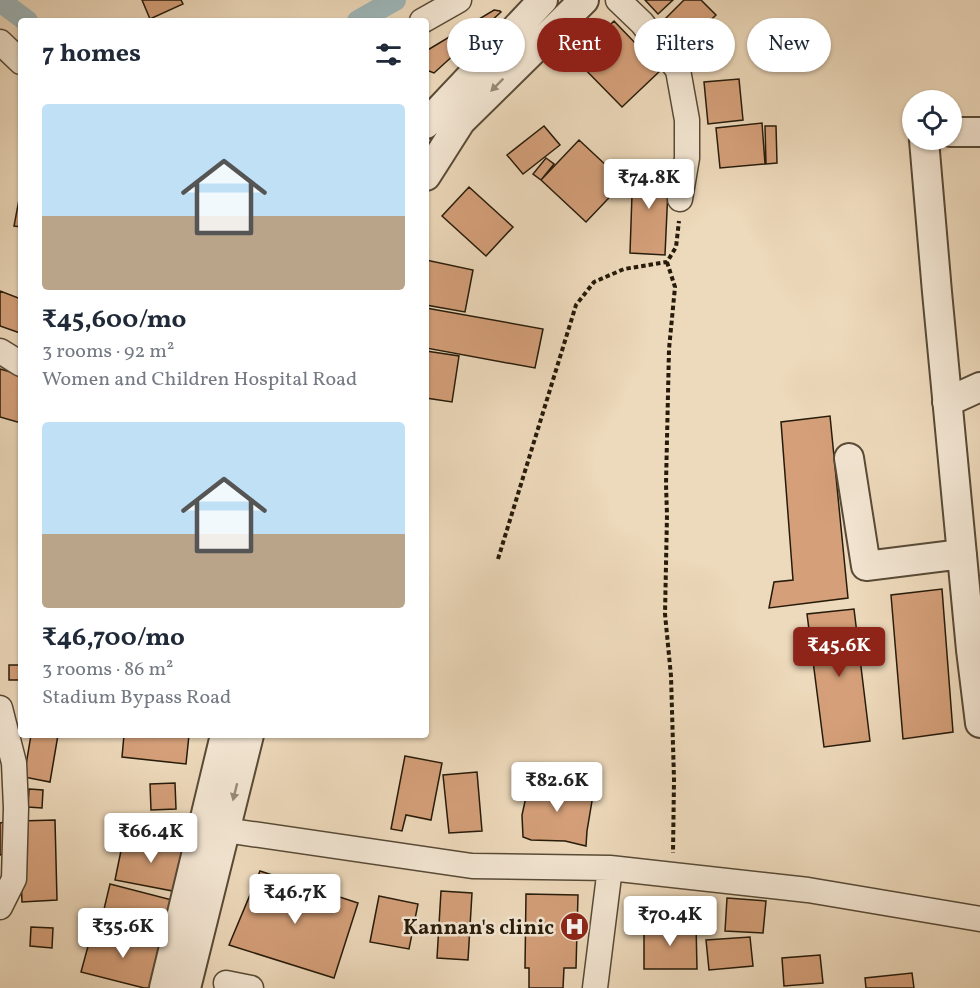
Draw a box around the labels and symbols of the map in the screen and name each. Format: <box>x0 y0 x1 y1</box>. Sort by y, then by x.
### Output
one-way arrow <box>491 78 505 92</box>
pin: ₹74.8K <box>600 159 698 210</box>
pin: ₹45.6K <box>790 627 888 678</box>
pin: ₹82.6K <box>508 762 606 813</box>
one-way arrow <box>229 783 239 801</box>
pin: ₹66.4K <box>102 813 200 864</box>
pin: ₹46.7K <box>246 874 344 925</box>
pin: ₹70.4K <box>621 896 719 947</box>
pin: ₹35.6K <box>74 908 172 959</box>
hospital icon: Kannan's clinic <box>559 911 591 943</box>
place label: Kannan's clinic <box>403 914 554 943</box>

